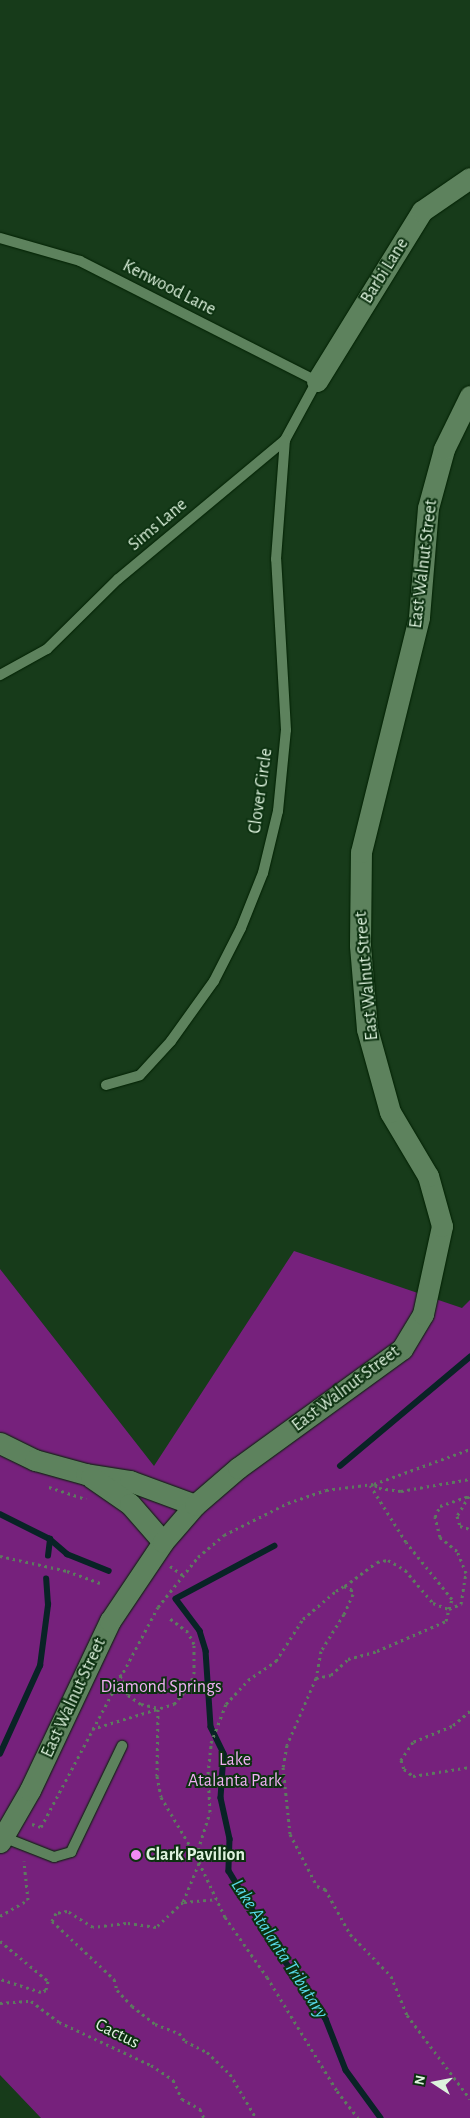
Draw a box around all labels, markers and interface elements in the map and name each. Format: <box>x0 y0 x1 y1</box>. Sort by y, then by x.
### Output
street label: Barbi Lane <box>356 234 414 308</box>
street label: Kenwood Lane <box>119 255 219 321</box>
street label: Sims Lane <box>124 494 192 556</box>
street label: East Walnut Street <box>405 498 443 630</box>
street label: Clover Circle <box>244 747 278 835</box>
street label: East Walnut Street <box>351 911 383 1041</box>
street label: East Walnut Street <box>288 1341 404 1437</box>
street label: East Walnut Street <box>37 1635 111 1761</box>
park label: Diamond Springs <box>100 1676 222 1698</box>
park label: Lake Atalanta Park <box>188 1750 282 1792</box>
place label: Clark Pavilion <box>146 1844 245 1866</box>
marker: Clark Pavilion <box>130 1849 142 1861</box>
water label: Lake Atalanta Tributary <box>225 1875 333 2023</box>
street label: Cactus <box>92 2014 142 2054</box>
north arrow <box>410 2058 460 2108</box>
text: N <box>412 2074 428 2086</box>

